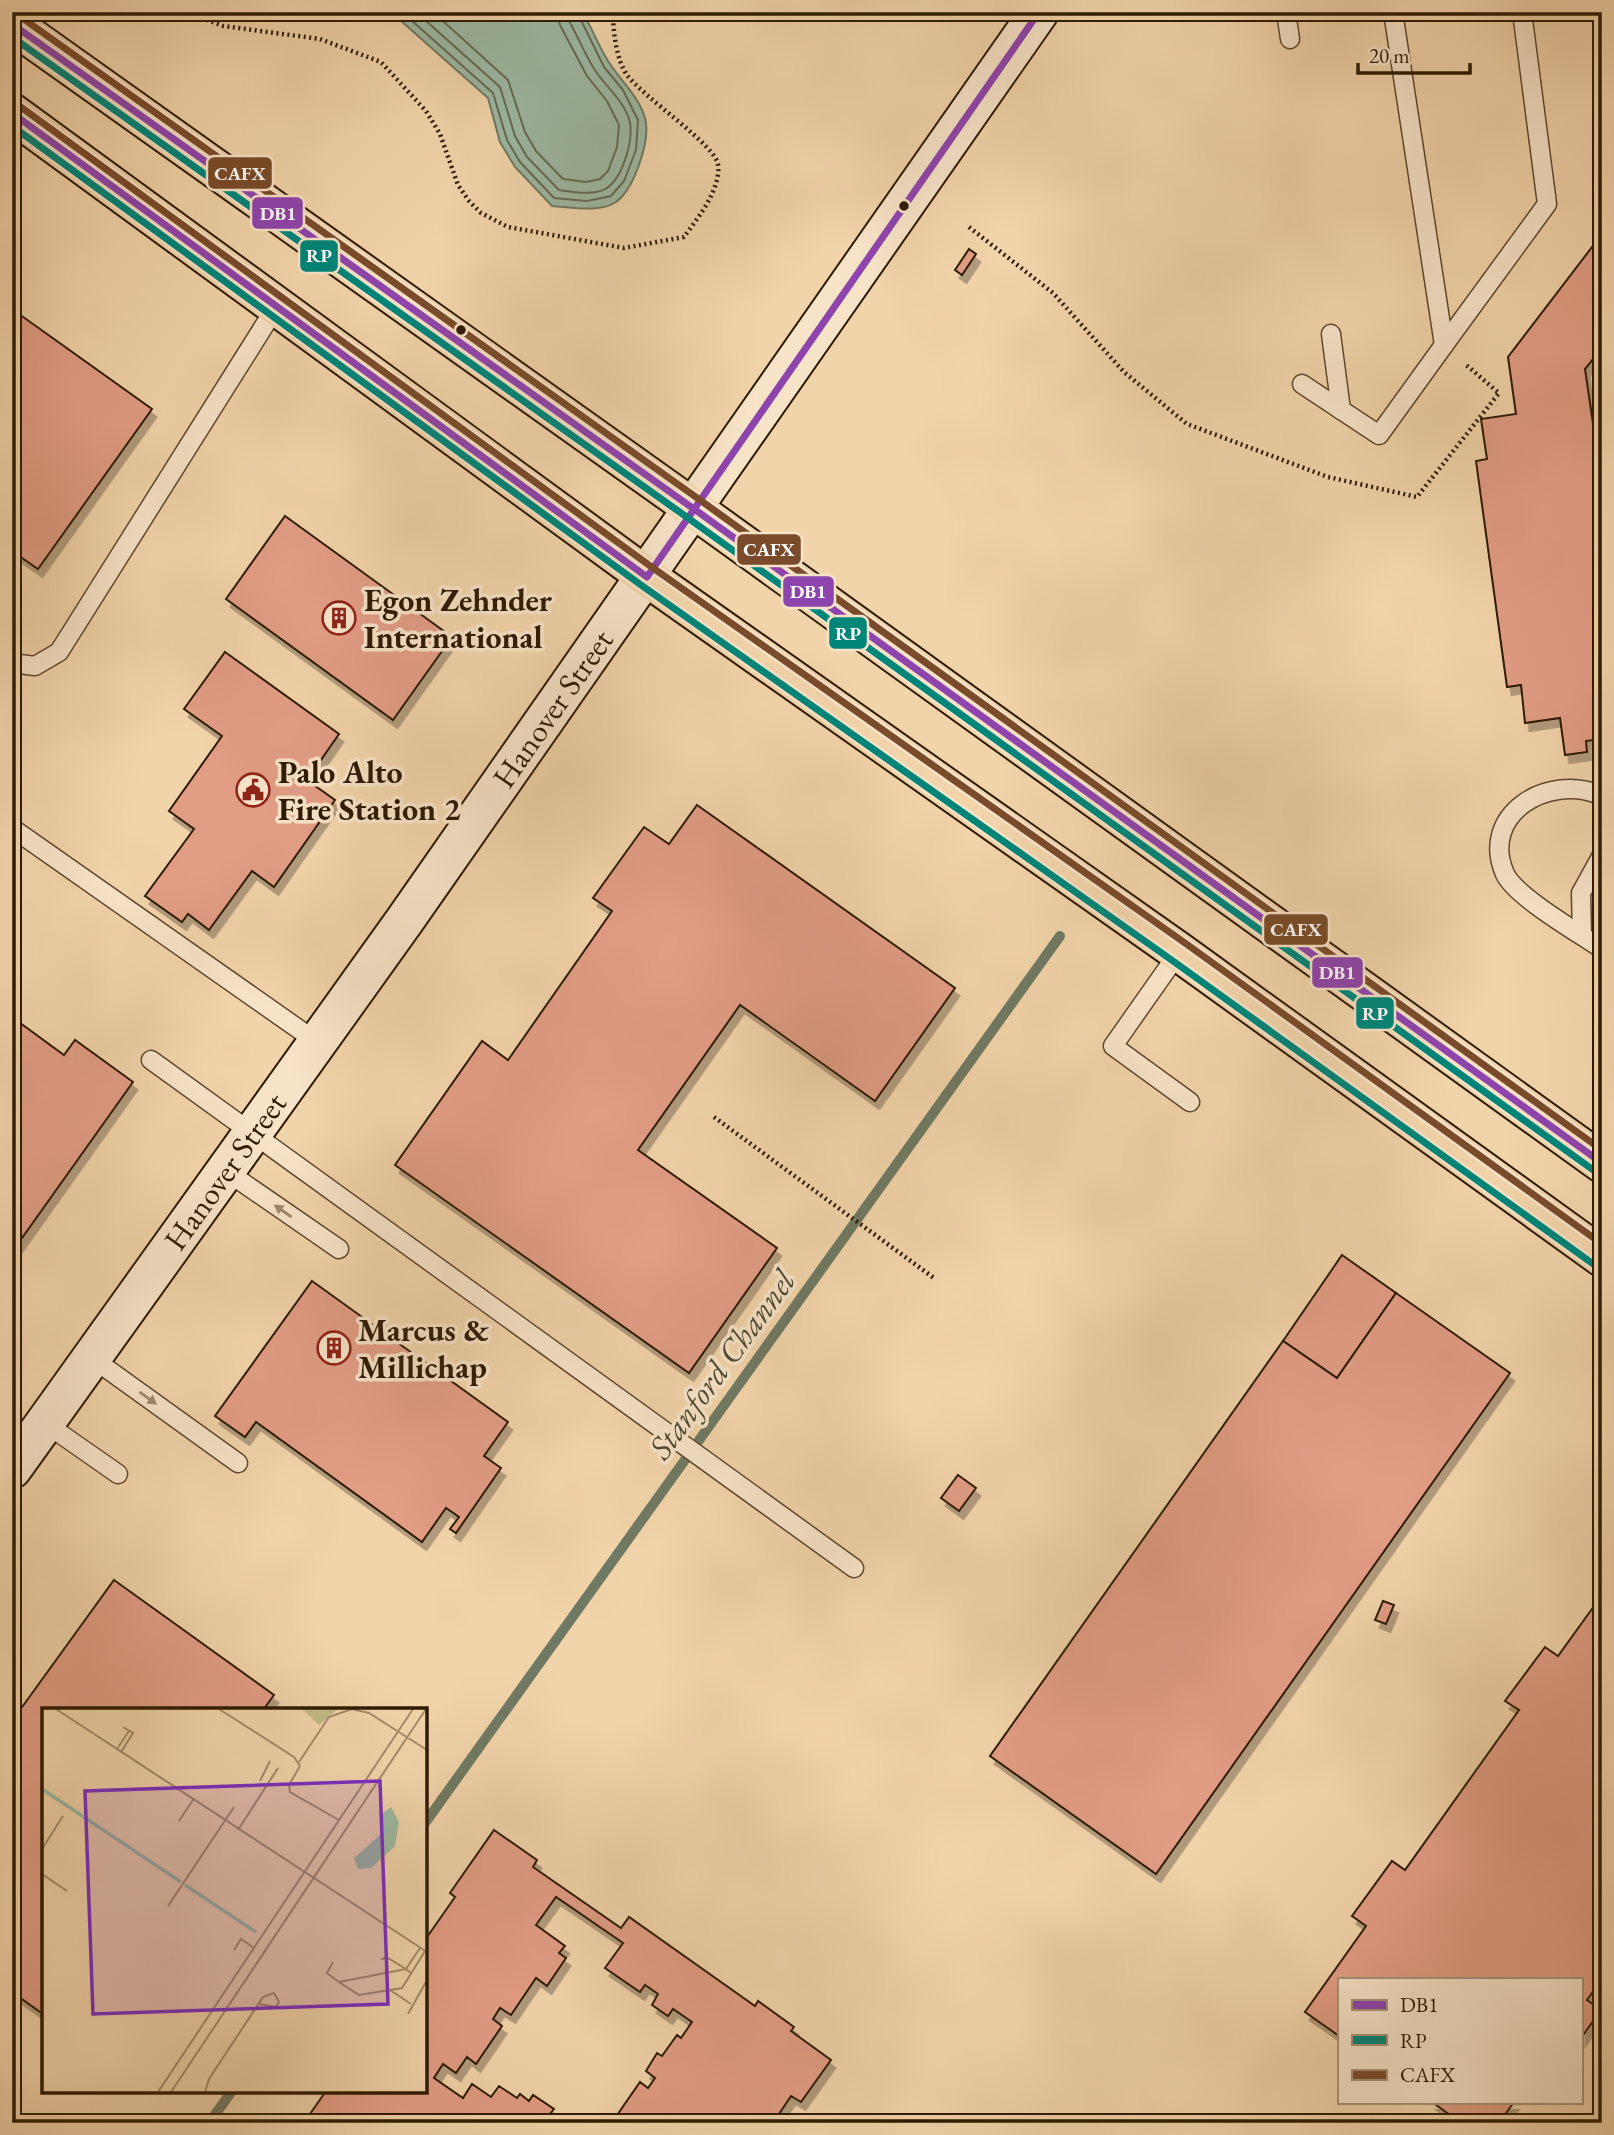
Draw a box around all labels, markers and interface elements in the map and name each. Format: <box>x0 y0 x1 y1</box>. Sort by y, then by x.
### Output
scale bar <box>1358 32 1470 76</box>
text: 20 m <box>1369 42 1410 69</box>
line badge: CAFX <box>207 156 273 190</box>
text: CAFX <box>214 161 266 186</box>
line badge: DB1 <box>251 196 304 230</box>
unlabelled marker <box>897 199 911 213</box>
text: DB1 <box>260 201 296 226</box>
line badge: RP <box>299 239 339 273</box>
text: RP <box>306 243 332 268</box>
unlabelled marker <box>454 323 468 337</box>
line badge: CAFX <box>736 533 802 566</box>
text: CAFX <box>743 537 795 562</box>
line badge: DB1 <box>782 575 835 608</box>
place label: Egon Zehnder International <box>364 579 553 658</box>
text: DB1 <box>790 579 826 604</box>
building icon: Egon Zehnder International <box>320 599 358 637</box>
line badge: RP <box>828 616 868 650</box>
street label: Hanover Street <box>483 621 623 796</box>
text: RP <box>835 621 861 646</box>
place label: Palo Alto Fire Station 2 <box>278 751 461 830</box>
public building icon: Palo Alto Fire Station 2 <box>234 771 272 809</box>
line badge: CAFX <box>1263 913 1329 946</box>
text: CAFX <box>1270 917 1322 942</box>
line badge: DB1 <box>1311 956 1364 989</box>
text: DB1 <box>1319 960 1355 985</box>
line badge: RP <box>1355 996 1395 1030</box>
text: RP <box>1362 1001 1388 1026</box>
street label: Hanover Street <box>154 1084 296 1258</box>
one-way arrow <box>274 1204 292 1218</box>
water label: Stanford Channel <box>638 1260 805 1468</box>
place label: Marcus & Millichap <box>358 1309 489 1388</box>
building icon: Marcus & Millichap <box>315 1329 353 1367</box>
one-way arrow <box>139 1391 157 1405</box>
inset map <box>42 1708 427 2093</box>
legend <box>1338 1978 1582 2104</box>
text: DB1 <box>1400 1991 1438 2018</box>
text: RP <box>1400 2027 1427 2054</box>
text: CAFX <box>1400 2061 1455 2088</box>

